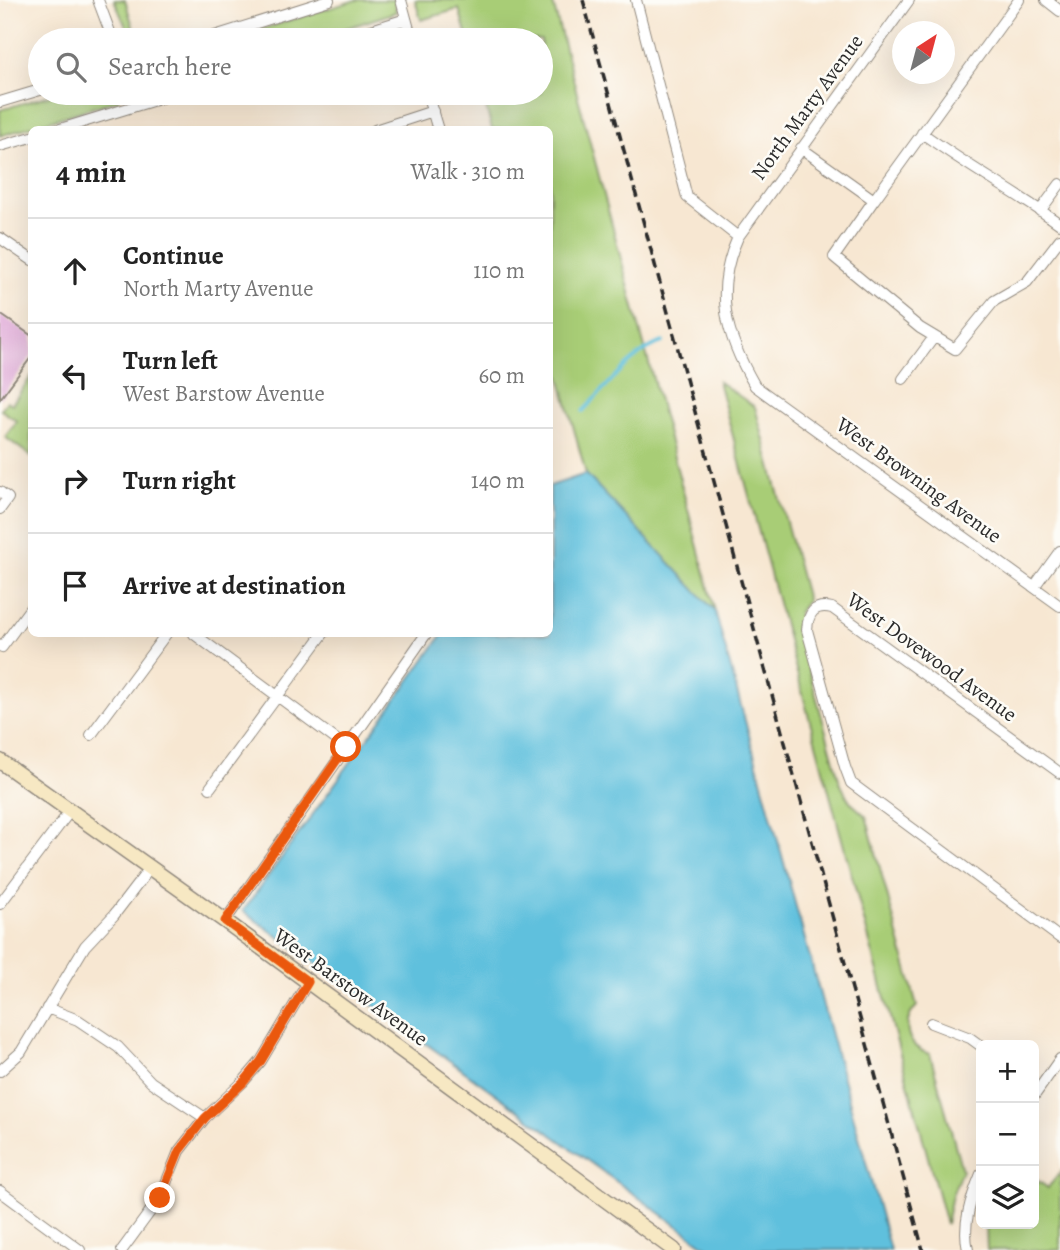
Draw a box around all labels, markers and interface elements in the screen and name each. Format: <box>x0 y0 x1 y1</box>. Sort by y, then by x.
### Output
north arrow <box>892 21 955 84</box>
search box <box>28 28 553 105</box>
street label: North Marty Avenue <box>745 28 869 186</box>
icon: search <box>52 48 90 86</box>
text: Search here <box>108 49 232 84</box>
text: 4 min <box>56 152 126 192</box>
text: Walk · 310 m <box>411 156 525 187</box>
text: Continue <box>123 238 224 273</box>
icon: ahead <box>56 252 94 290</box>
text: 110 m <box>473 255 525 286</box>
text: North Marty Avenue <box>123 273 313 304</box>
text: Turn left <box>123 343 218 378</box>
icon: left <box>56 357 94 395</box>
text: 60 m <box>478 360 525 391</box>
text: West Barstow Avenue <box>123 378 325 409</box>
street label: West Browning Avenue <box>830 410 1007 550</box>
icon: right <box>56 462 94 500</box>
text: Turn right <box>123 463 236 498</box>
text: 140 m <box>471 465 525 496</box>
icon: arrive <box>56 567 94 605</box>
text: Arrive at destination <box>123 568 346 603</box>
street label: West Dovewood Avenue <box>841 585 1023 728</box>
route start <box>330 731 361 762</box>
street label: West Barstow Avenue <box>267 921 434 1052</box>
map controls <box>976 1040 1039 1229</box>
button: + <box>976 1040 1039 1103</box>
button: − <box>976 1103 1039 1166</box>
button: layers <box>976 1166 1039 1229</box>
route end <box>144 1182 175 1213</box>

